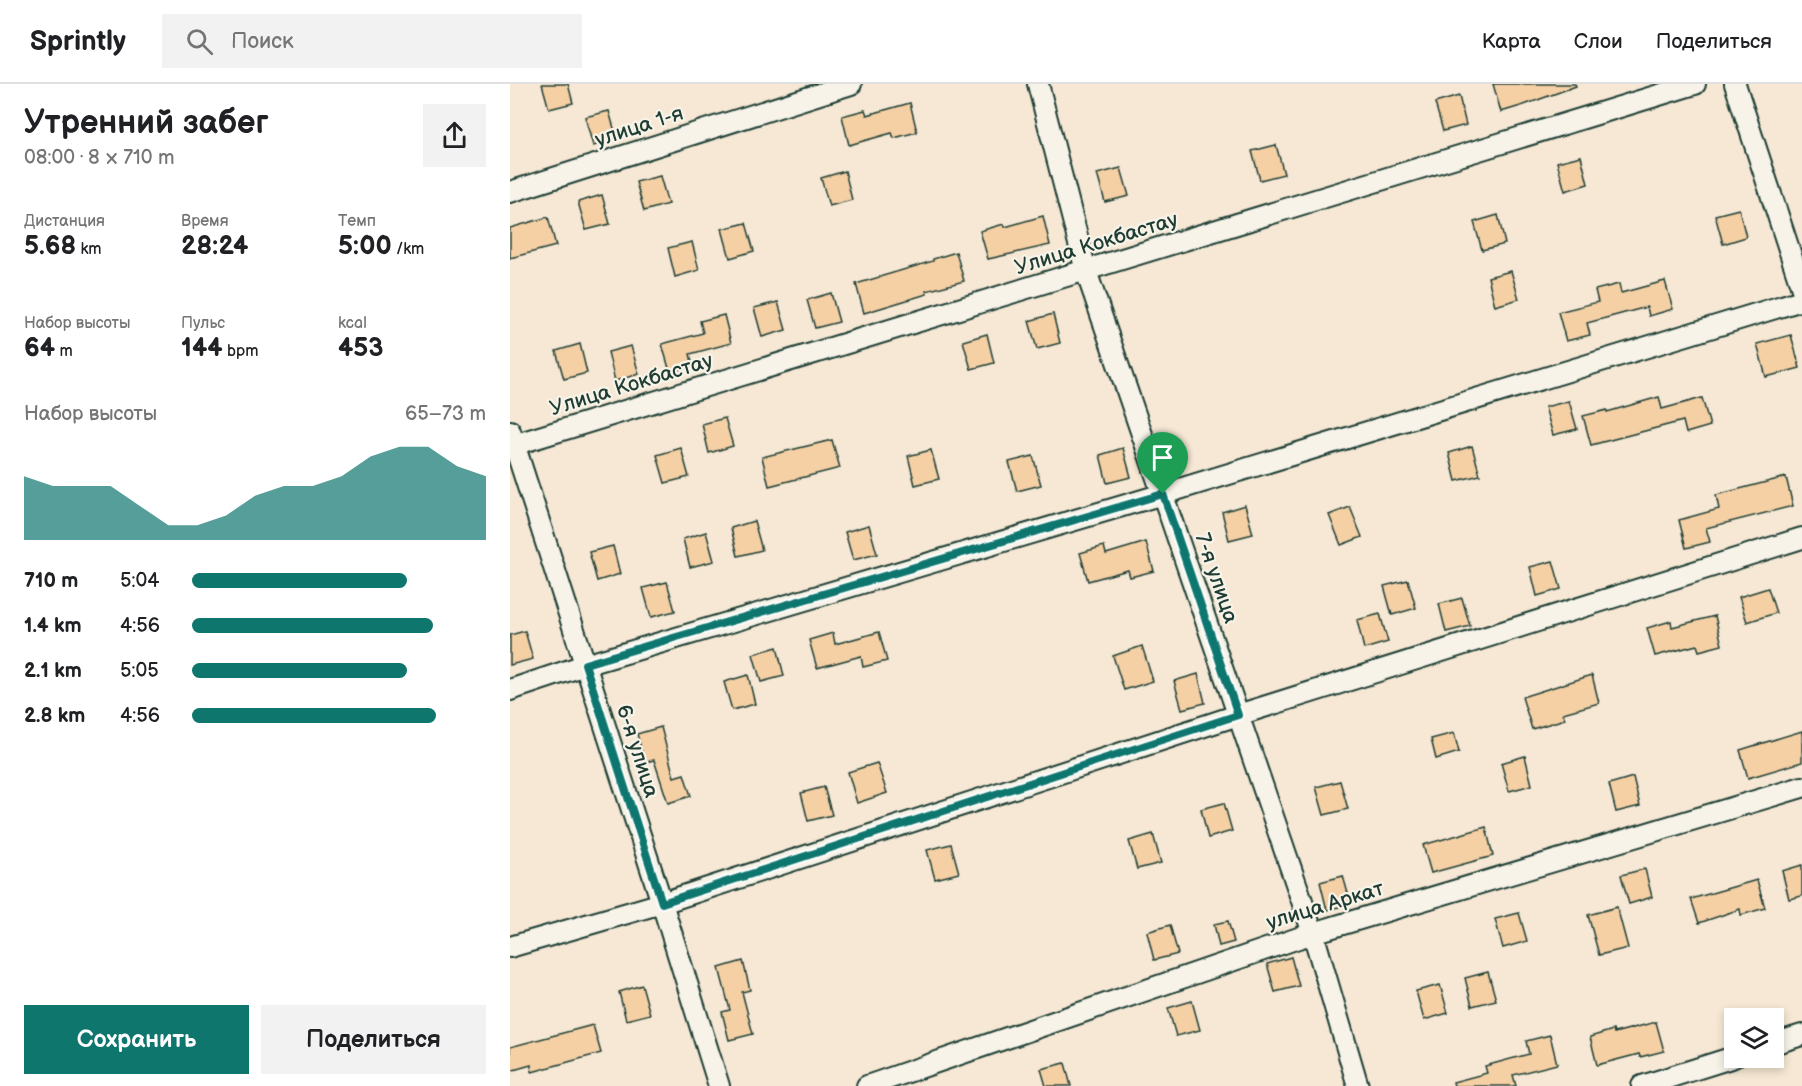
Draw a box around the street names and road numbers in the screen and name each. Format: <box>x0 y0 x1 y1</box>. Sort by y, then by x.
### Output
street label: улица 1-я <box>592 100 686 152</box>
street label: Улица Кокбастау <box>1012 207 1181 280</box>
street label: Улица Кокбастау <box>547 348 716 421</box>
street label: 7-я улица <box>1189 530 1244 627</box>
street label: 6-я улица <box>611 702 664 801</box>
street label: улица Аркат <box>1263 876 1387 935</box>

